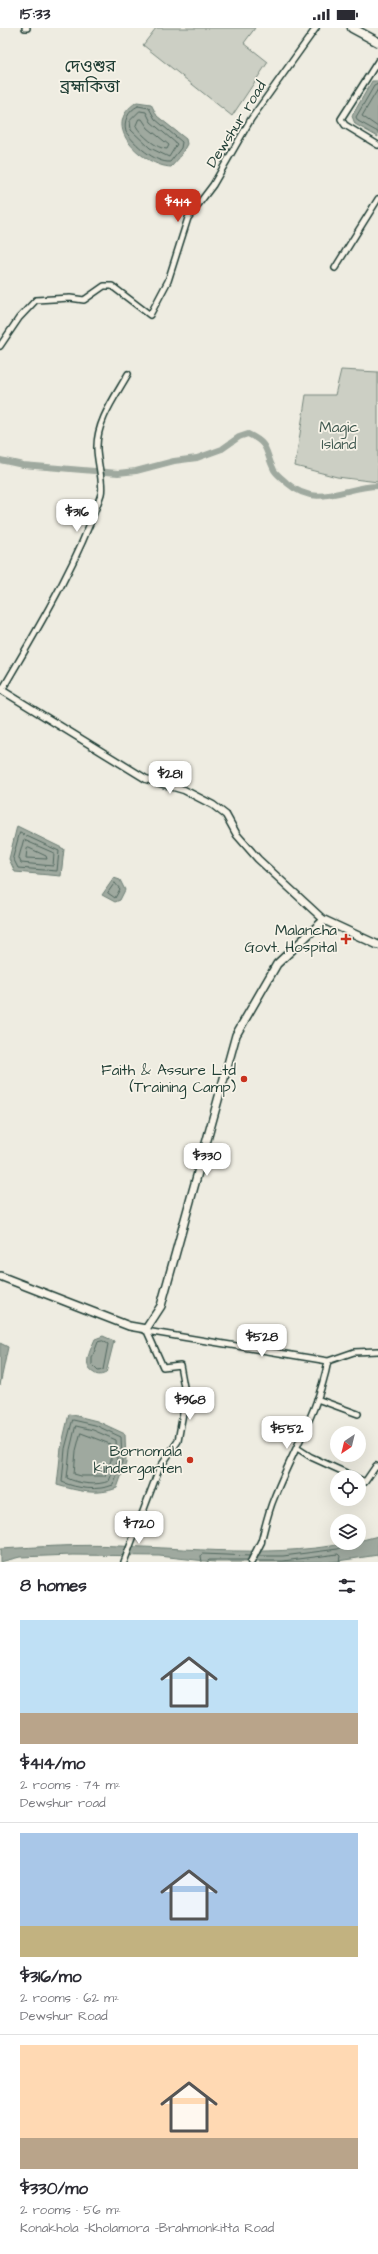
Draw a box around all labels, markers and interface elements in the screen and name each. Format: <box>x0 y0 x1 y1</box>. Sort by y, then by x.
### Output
text: 15:33 <box>20 4 50 25</box>
district label: দেওশুর ব্রহ্মকিত্তা <box>59 55 120 99</box>
street label: Dewshur road <box>201 77 272 172</box>
pin: $414 <box>154 189 202 223</box>
text: $414 <box>165 193 191 211</box>
park label: Magic Island <box>319 417 359 455</box>
pin: $316 <box>53 499 101 533</box>
text: $316 <box>65 503 89 521</box>
pin: $281 <box>146 761 194 795</box>
text: $281 <box>158 765 182 783</box>
place label: Malancha Govt. Hospital <box>244 920 337 958</box>
marker: Malancha Govt. Hospital <box>340 933 352 945</box>
place label: Faith & Assure Ltd (Training Camp) <box>101 1060 236 1099</box>
marker: Faith & Assure Ltd (Training Camp) <box>239 1074 249 1084</box>
pin: $330 <box>183 1143 231 1177</box>
text: $330 <box>193 1147 221 1165</box>
pin: $528 <box>238 1324 286 1358</box>
text: $528 <box>246 1328 278 1346</box>
pin: $968 <box>166 1387 214 1421</box>
text: $968 <box>174 1391 206 1409</box>
pin: $552 <box>263 1416 311 1450</box>
text: $552 <box>270 1420 304 1438</box>
north arrow <box>330 1426 366 1462</box>
map controls <box>330 1426 366 1550</box>
place label: Bornomala kindergarten <box>94 1441 182 1480</box>
marker: Bornomala kindergarten <box>185 1455 195 1465</box>
button: locate <box>330 1470 366 1506</box>
pin: $720 <box>115 1511 163 1545</box>
button: layers <box>330 1514 366 1550</box>
text: $720 <box>124 1515 154 1533</box>
text: 8 homes <box>20 1574 87 1598</box>
icon: filters <box>336 1575 358 1597</box>
icon: home <box>153 1646 225 1718</box>
text: $414/mo <box>20 1752 85 1776</box>
text: 2 rooms · 74 m² <box>20 1776 120 1794</box>
text: Dewshur road <box>20 1794 106 1812</box>
icon: home <box>153 1859 225 1931</box>
text: $316/mo <box>20 1965 81 1989</box>
text: 2 rooms · 62 m² <box>20 1989 119 2007</box>
text: Dewshur Road <box>20 2007 108 2025</box>
icon: home <box>153 2071 225 2143</box>
text: $330/mo <box>20 2177 88 2201</box>
text: 2 rooms · 56 m² <box>20 2201 121 2219</box>
text: Konakhola -Kholamora -Brahmonkitta Road <box>20 2219 274 2237</box>

